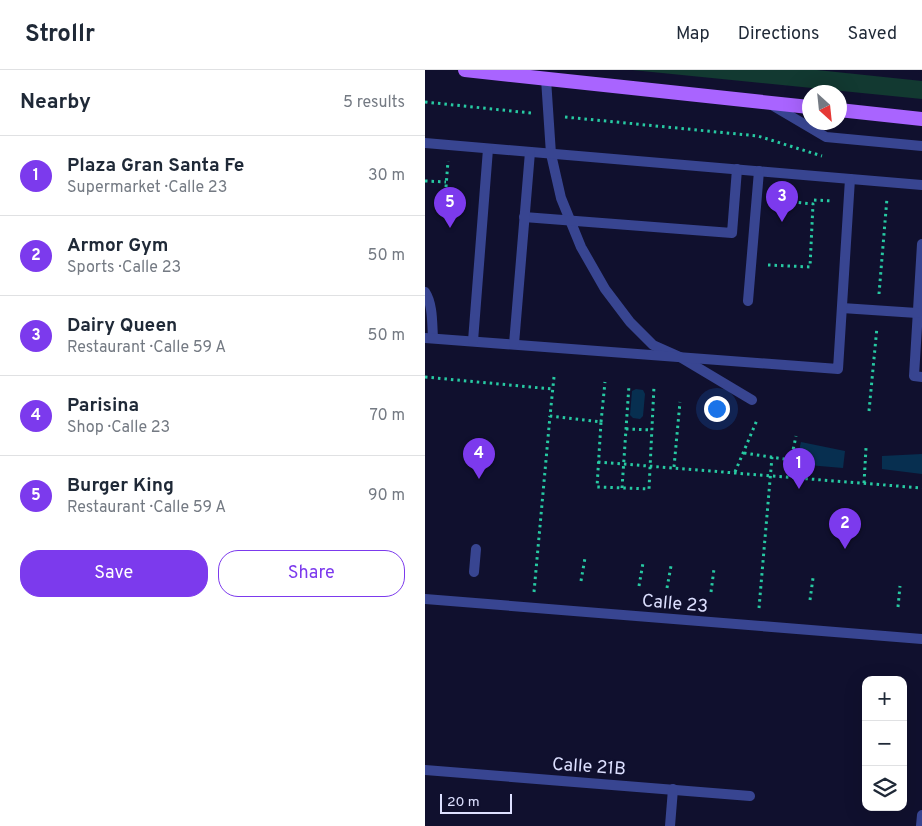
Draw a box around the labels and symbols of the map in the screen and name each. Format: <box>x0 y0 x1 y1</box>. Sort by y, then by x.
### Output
north arrow <box>802 85 847 130</box>
pin: 3 <box>766 181 798 222</box>
pin: 5 <box>434 187 466 228</box>
your location <box>704 396 730 422</box>
pin: 4 <box>463 438 495 479</box>
pin: 1 <box>783 448 815 489</box>
pin: 2 <box>829 508 861 549</box>
street label: Calle 23 <box>641 590 709 619</box>
street label: Calle 21B <box>551 753 627 782</box>
scale bar <box>440 791 513 814</box>

